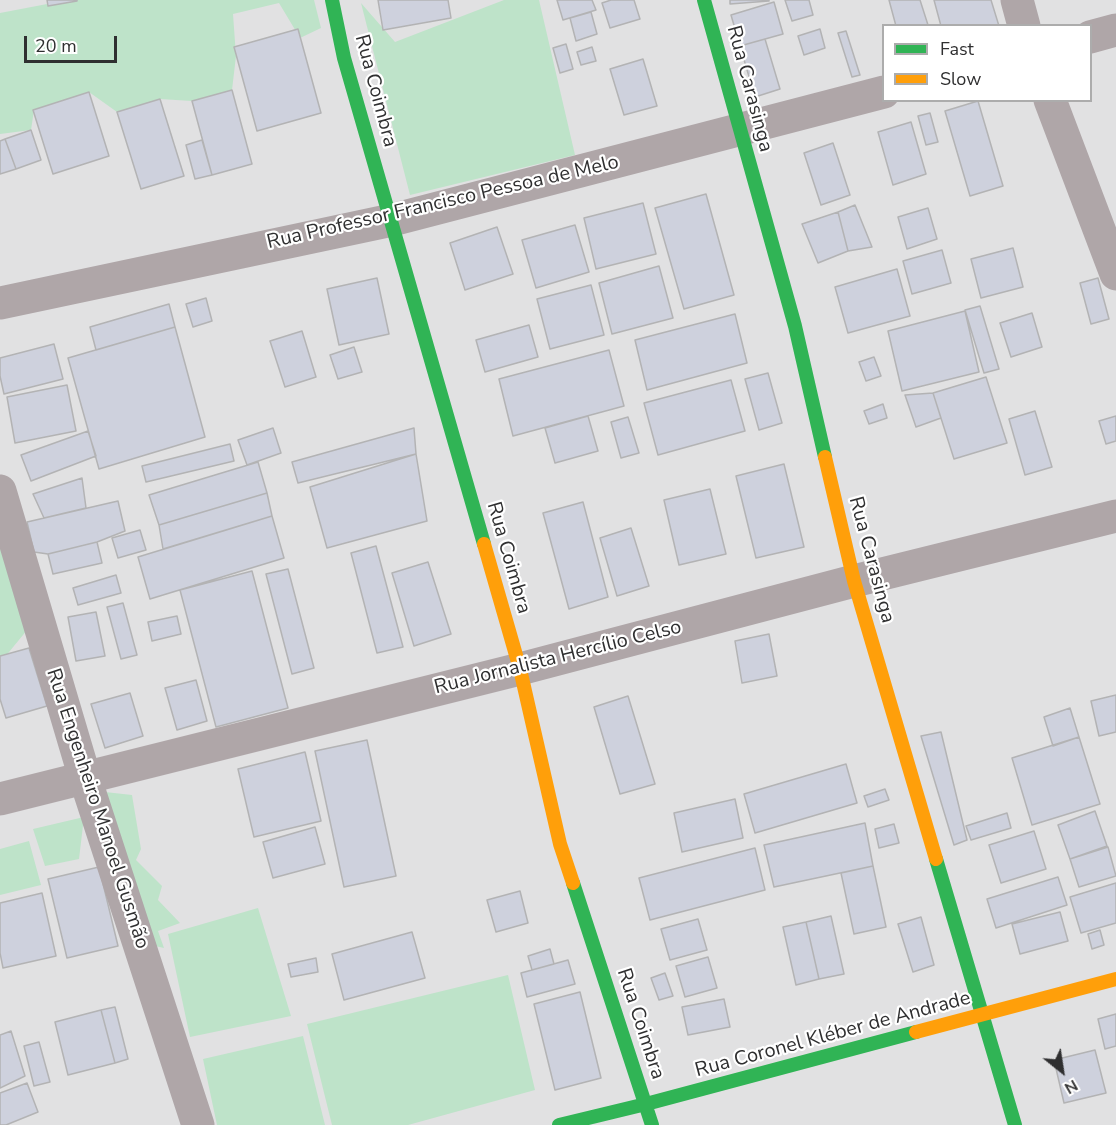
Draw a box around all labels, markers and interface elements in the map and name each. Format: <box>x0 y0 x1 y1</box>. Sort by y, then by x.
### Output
street label: Rua Carasinga <box>721 23 777 155</box>
scale bar <box>27 24 120 62</box>
legend <box>882 24 1092 102</box>
street label: Rua Coimbra <box>348 32 402 150</box>
text: 20 m <box>35 34 77 58</box>
text: Fast <box>940 37 974 61</box>
text: Slow <box>940 67 981 91</box>
street label: Rua Professor Francisco Pessoa de Melo <box>265 151 621 255</box>
street label: Rua Carasinga <box>843 494 899 626</box>
street label: Rua Coimbra <box>481 499 535 617</box>
street label: Rua Jornalista Hercílio Celso <box>432 616 684 700</box>
street label: Rua Engenheiro Manoel Gusmão <box>40 666 154 952</box>
street label: Rua Coimbra <box>611 965 669 1083</box>
street label: Rua Coronel Kléber de Andrade <box>693 987 973 1083</box>
north arrow <box>1032 1041 1092 1101</box>
text: N <box>1060 1074 1082 1099</box>

